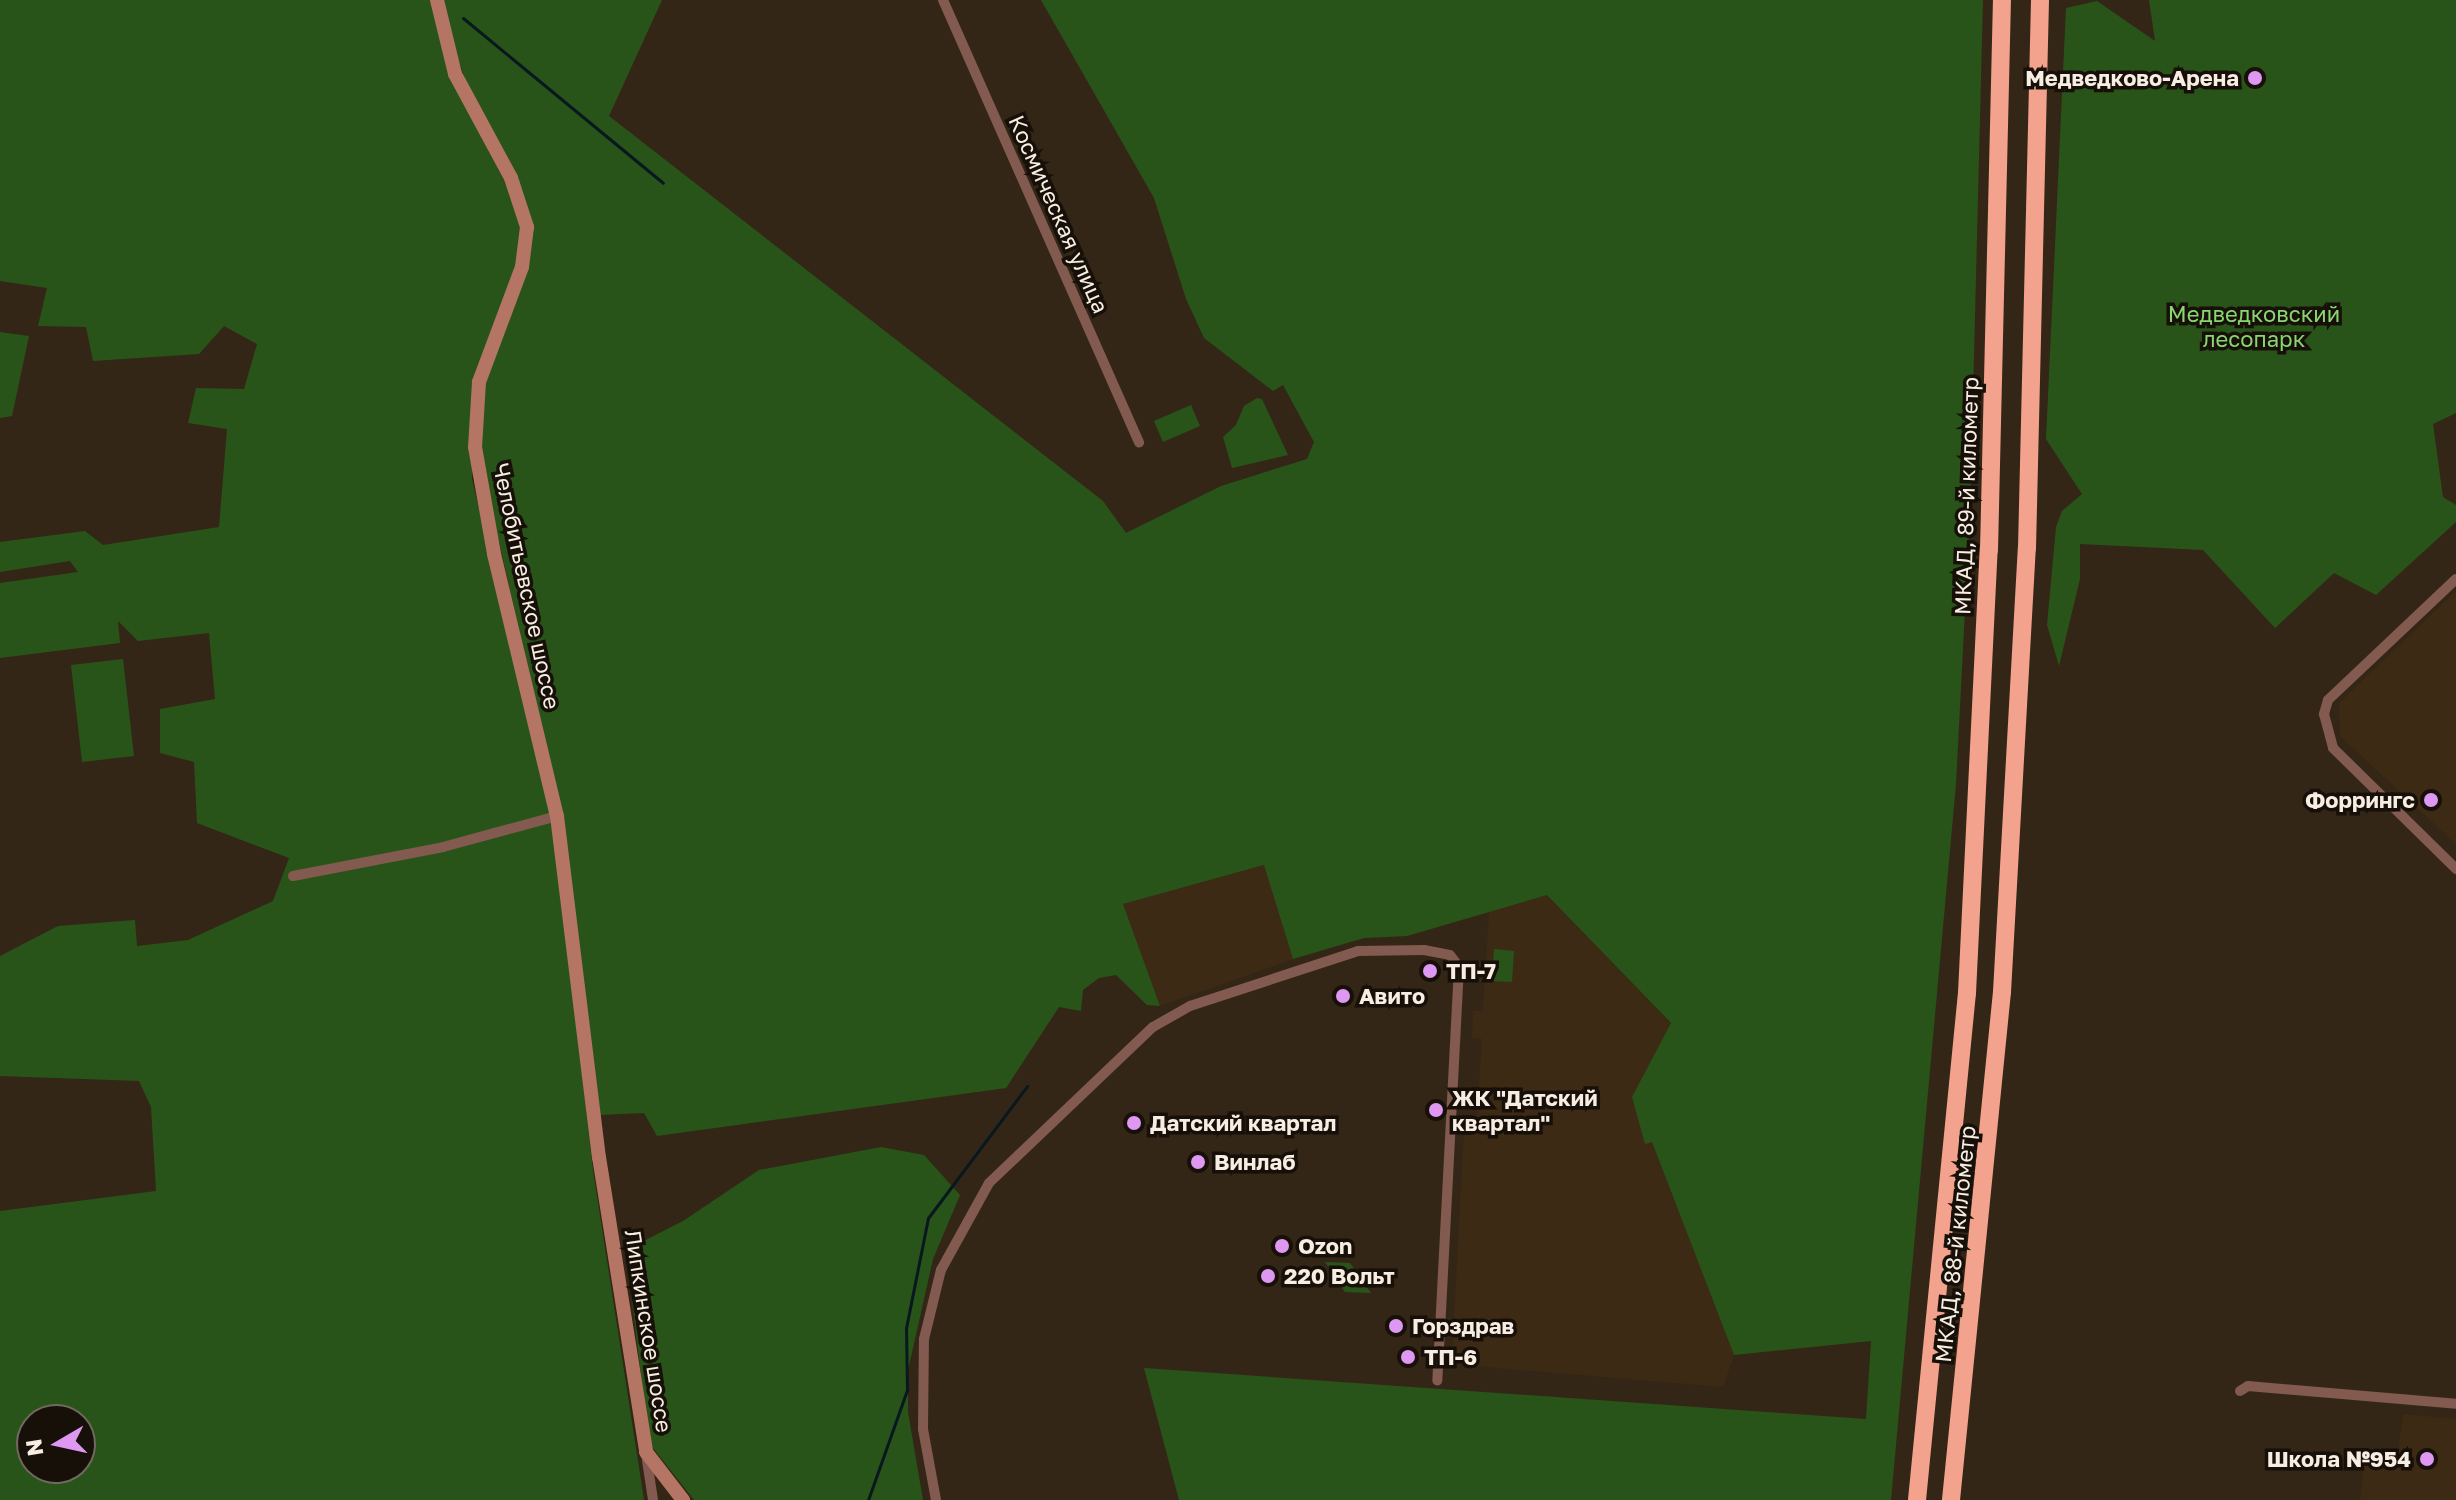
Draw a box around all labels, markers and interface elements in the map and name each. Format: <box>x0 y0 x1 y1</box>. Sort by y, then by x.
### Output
place label: Медведково-Арена <box>2025 65 2239 91</box>
marker: Медведково-Арена <box>2246 69 2264 87</box>
street label: Космическая улица <box>1003 111 1115 317</box>
park label: Медведковский лесопарк <box>2168 300 2340 352</box>
street label: МКАД, 89-й километр <box>1949 377 1983 615</box>
street label: Челобитьевское шоссе <box>488 460 566 712</box>
place label: Форрингс <box>2305 787 2415 813</box>
marker: Форрингс <box>2422 791 2440 809</box>
place label: ТП-7 <box>1446 958 1496 984</box>
marker: ТП-7 <box>1421 962 1439 980</box>
place label: Авито <box>1359 983 1425 1009</box>
marker: Авито <box>1334 987 1352 1005</box>
place label: ЖК "Датский квартал" <box>1452 1084 1598 1136</box>
marker: ЖК "Датский квартал" <box>1427 1101 1445 1119</box>
place label: Датский квартал <box>1150 1110 1336 1136</box>
marker: Датский квартал <box>1125 1114 1143 1132</box>
street label: МКАД, 88-й километр <box>1929 1124 1981 1364</box>
place label: Винлаб <box>1214 1149 1296 1175</box>
marker: Винлаб <box>1189 1153 1207 1171</box>
street label: Липкинское шоссе <box>620 1228 678 1434</box>
place label: Ozon <box>1298 1233 1352 1259</box>
marker: Ozon <box>1273 1237 1291 1255</box>
place label: 220 Вольт <box>1284 1263 1395 1289</box>
marker: 220 Вольт <box>1259 1267 1277 1285</box>
place label: Горздрав <box>1412 1313 1514 1339</box>
marker: Горздрав <box>1387 1317 1405 1335</box>
place label: ТП-6 <box>1424 1344 1477 1370</box>
marker: ТП-6 <box>1399 1348 1417 1366</box>
north arrow <box>16 1404 96 1484</box>
text: N <box>19 1437 48 1458</box>
place label: Школа №954 <box>2267 1446 2411 1472</box>
marker: Школа №954 <box>2418 1450 2436 1468</box>

